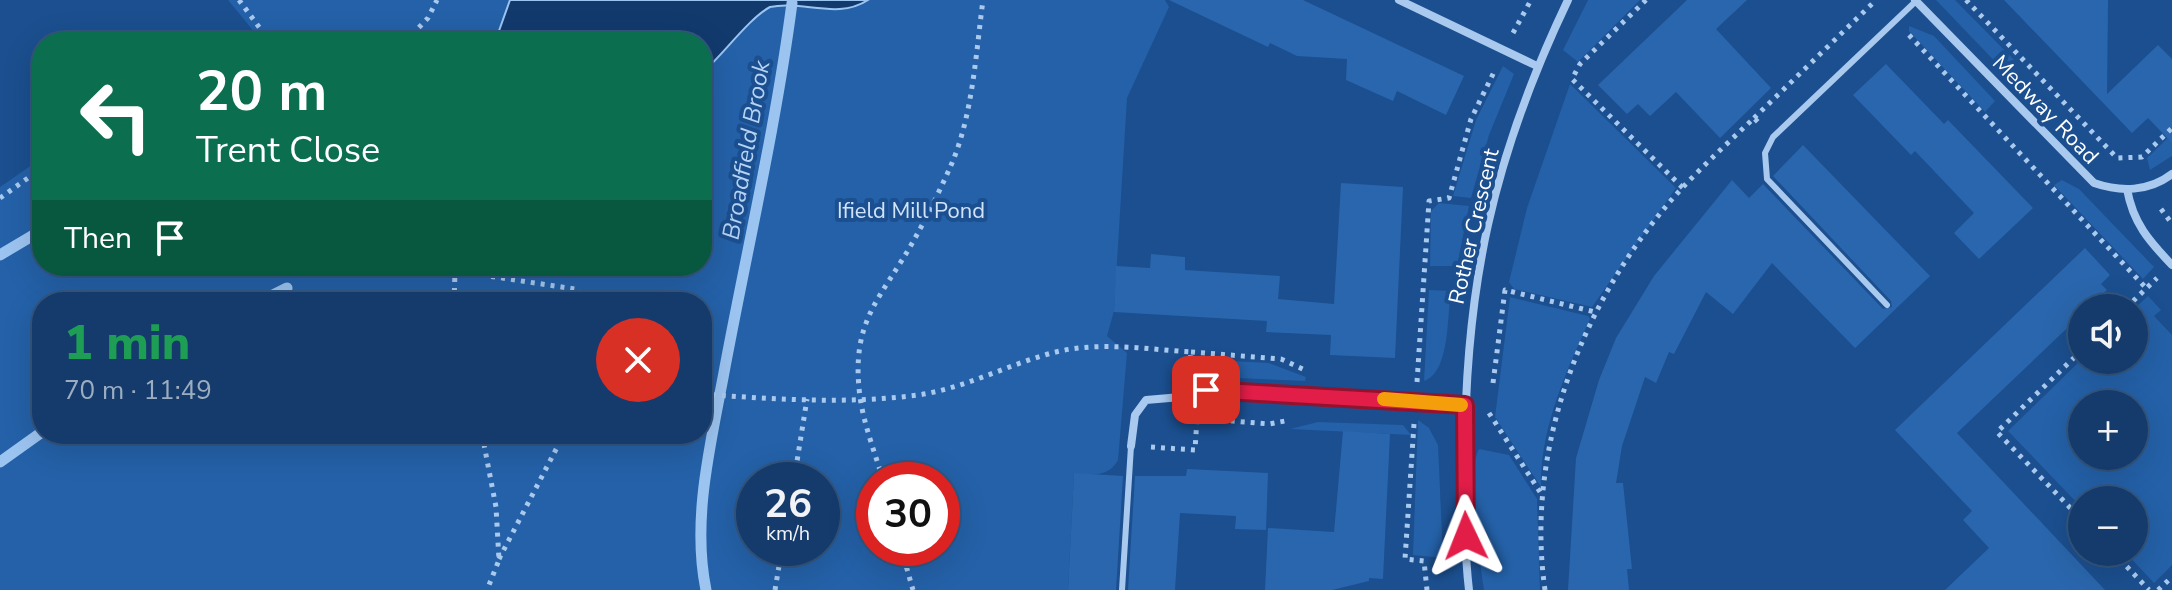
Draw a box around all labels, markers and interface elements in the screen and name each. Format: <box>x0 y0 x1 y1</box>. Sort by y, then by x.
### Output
street label: Medway Road <box>1985 48 2105 171</box>
text: 20 m <box>196 53 327 130</box>
water label: Broadfield Brook <box>714 57 778 242</box>
icon: left <box>64 64 168 168</box>
text: Trent Close <box>196 126 380 175</box>
street label: Rother Crescent <box>1442 145 1507 307</box>
park label: Ifield Mill Pond <box>837 196 985 226</box>
icon: arrive <box>148 216 192 260</box>
text: Then <box>64 218 132 259</box>
map controls <box>2068 294 2148 566</box>
button: sound <box>2068 294 2148 374</box>
text: 1 min <box>64 310 190 376</box>
button: close <box>596 318 680 402</box>
pin <box>1172 356 1240 424</box>
icon: arrive <box>1184 368 1228 412</box>
text: 70 m · 11:49 <box>64 373 212 408</box>
button: + <box>2068 390 2148 470</box>
speed limit sign: 30 <box>856 462 960 566</box>
text: 26 <box>764 477 812 531</box>
button: − <box>2068 486 2148 566</box>
position arrow <box>1424 494 1508 578</box>
text: km/h <box>766 520 810 547</box>

